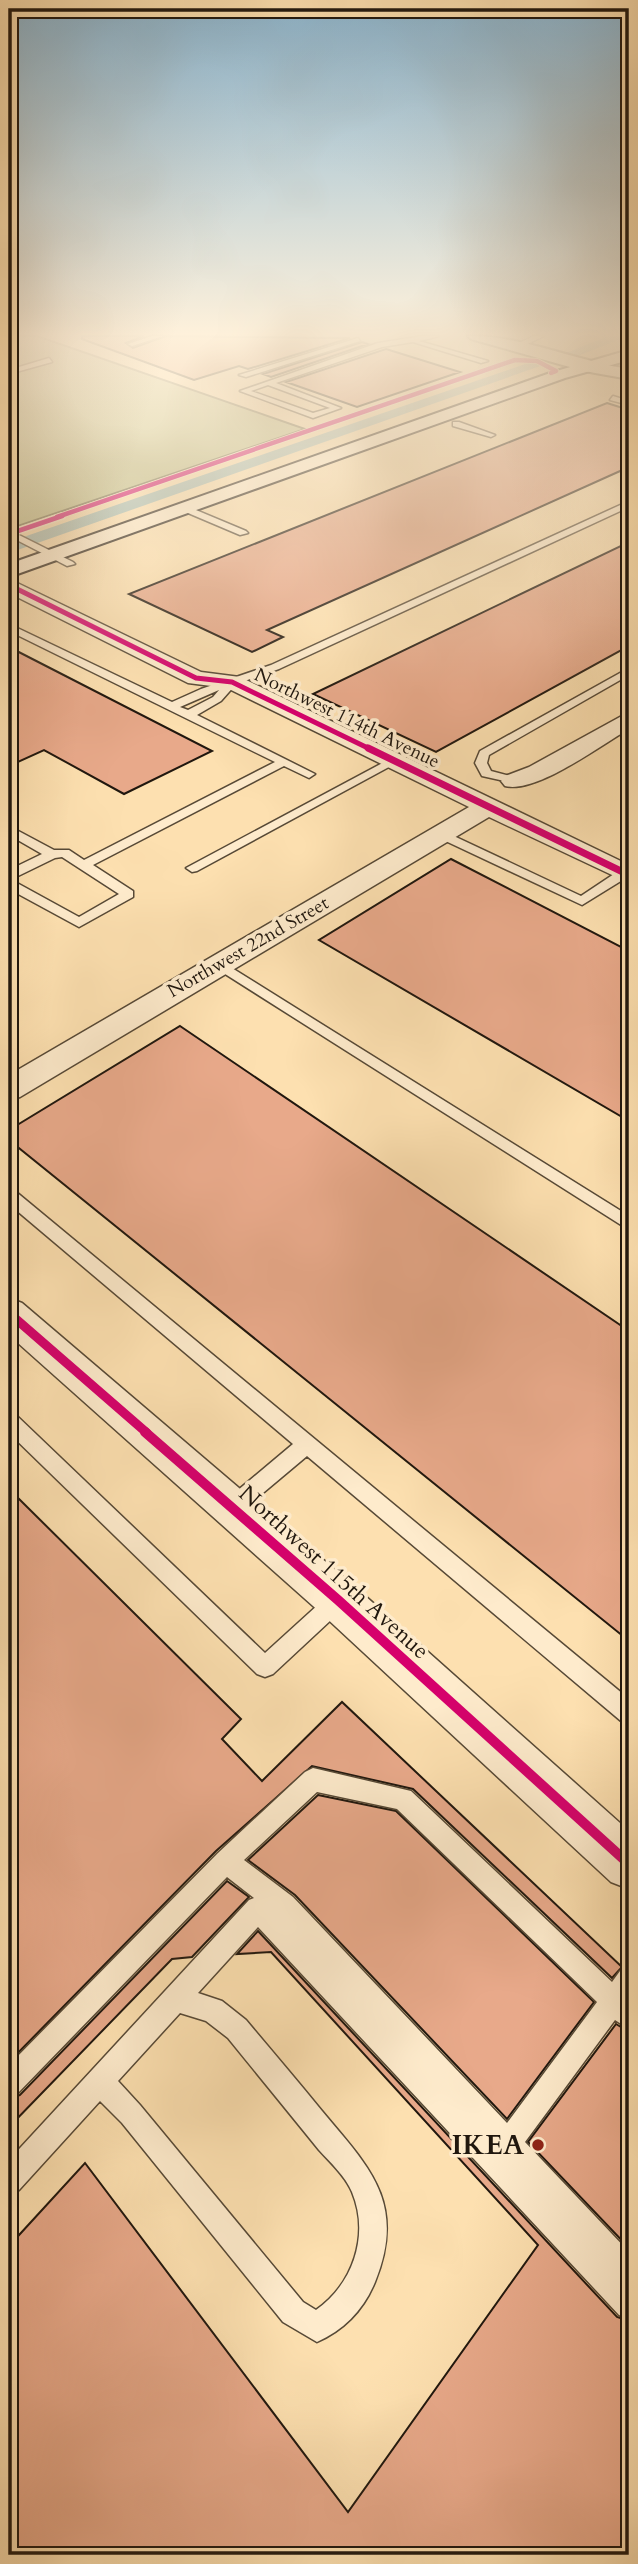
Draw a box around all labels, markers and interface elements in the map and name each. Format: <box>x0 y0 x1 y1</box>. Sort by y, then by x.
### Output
street label: Northwest 114th Avenue <box>250 662 444 774</box>
street label: Northwest 22nd Street <box>163 890 333 1004</box>
street label: Northwest 115th Avenue <box>232 1478 436 1666</box>
place label: IKEA <box>452 2126 524 2164</box>
marker: IKEA <box>530 2137 546 2153</box>

